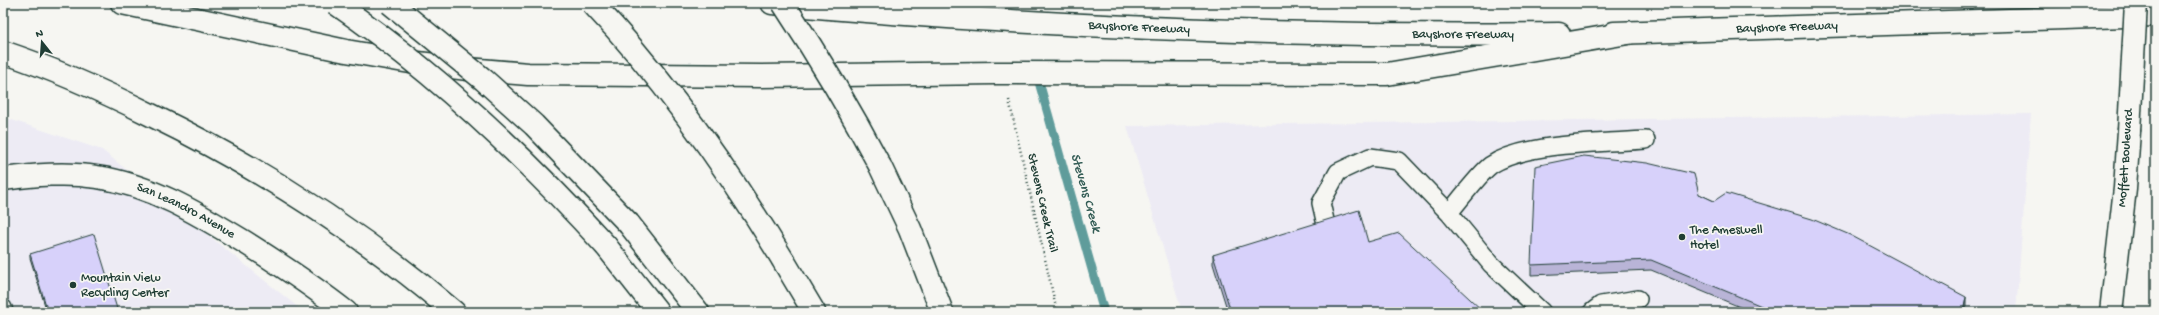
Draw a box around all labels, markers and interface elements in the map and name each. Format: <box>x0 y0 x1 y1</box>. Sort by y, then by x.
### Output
street label: Bayshore Freeway <box>1087 18 1191 37</box>
street label: Bayshore Freeway <box>1735 18 1839 36</box>
north arrow <box>22 22 62 62</box>
street label: Bayshore Freeway <box>1411 27 1515 42</box>
text: N <box>34 28 45 41</box>
street label: Moffett Boulevard <box>2115 107 2137 208</box>
street label: Stevens Creek Trail <box>1023 152 1061 254</box>
water label: Stevens Creek <box>1066 152 1105 236</box>
street label: San Leandro Avenue <box>135 180 238 242</box>
place label: The Ameswell Hotel <box>1689 223 1763 253</box>
marker: The Ameswell Hotel <box>1677 232 1687 242</box>
place label: Mountain View Recycling Center <box>81 271 170 301</box>
marker: Mountain View Recycling Center <box>68 280 78 290</box>

